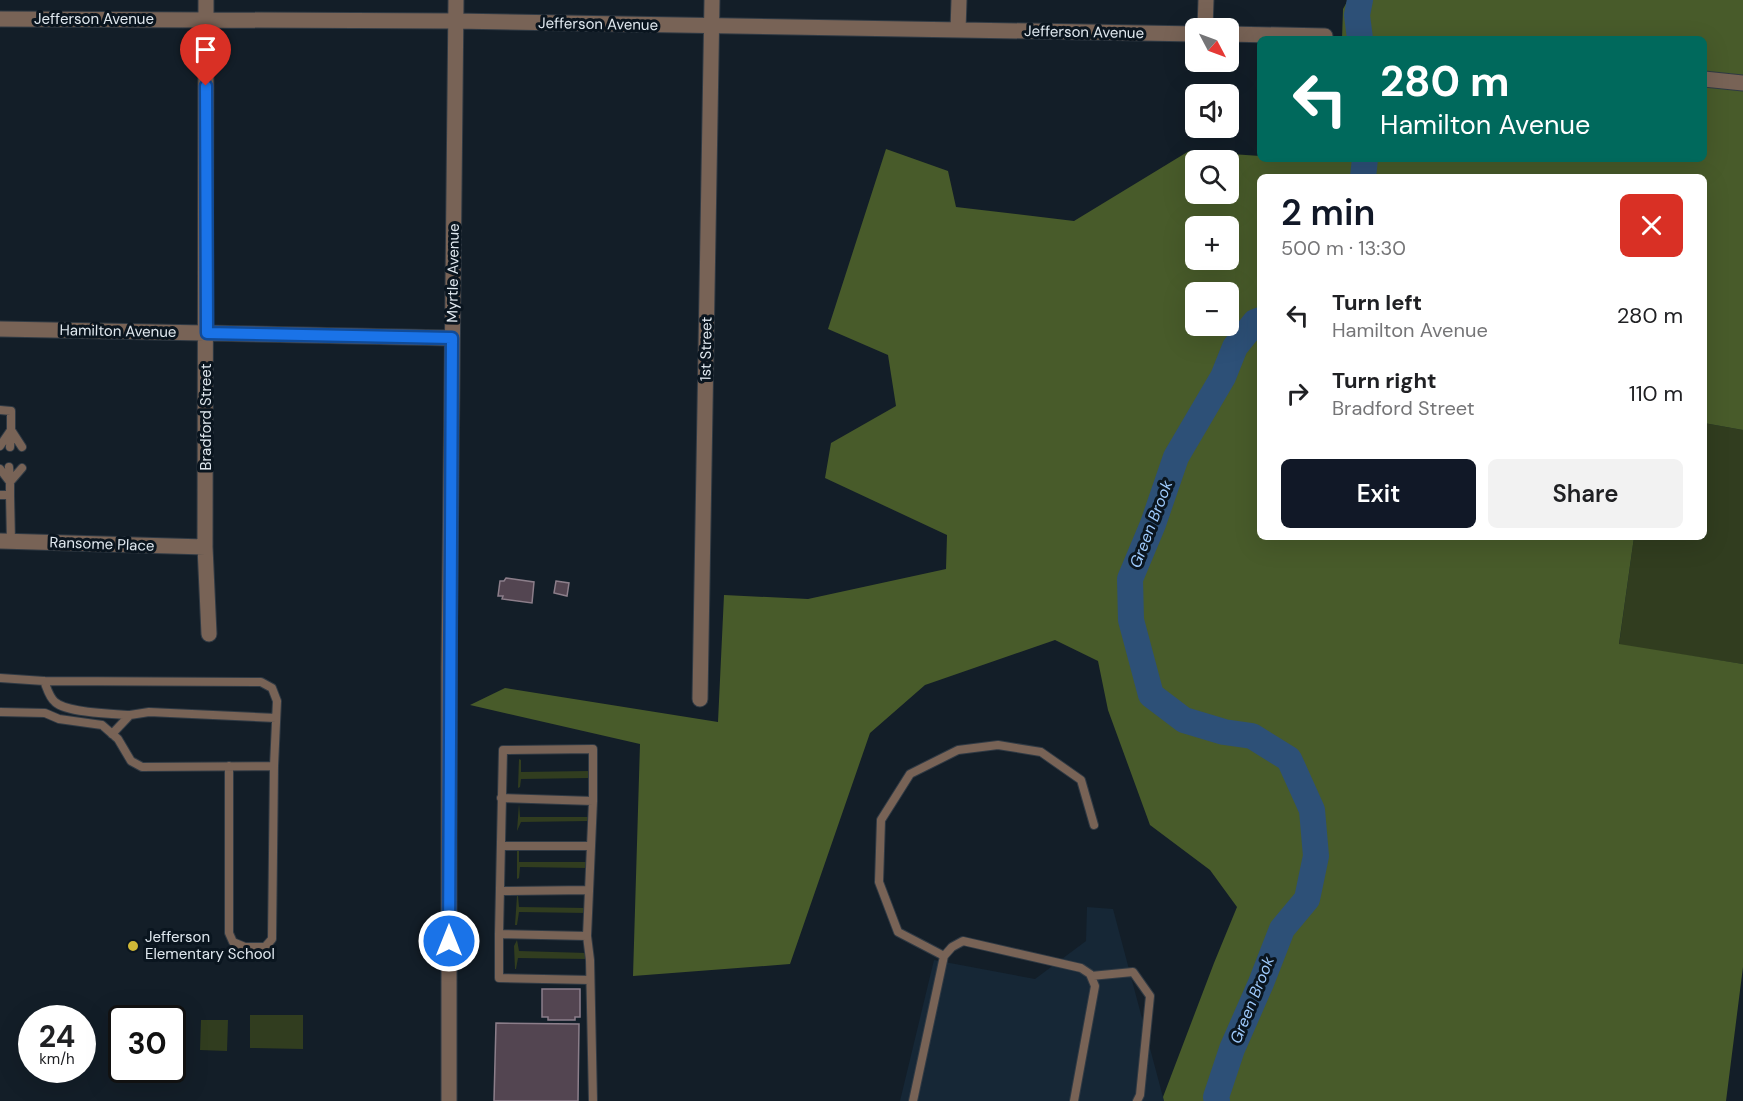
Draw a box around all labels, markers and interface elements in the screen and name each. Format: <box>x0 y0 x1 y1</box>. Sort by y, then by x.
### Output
street label: Jefferson Avenue <box>34 9 154 29</box>
street label: Jefferson Avenue <box>538 13 658 35</box>
north arrow <box>1185 18 1239 72</box>
map controls <box>1185 18 1239 336</box>
street label: Jefferson Avenue <box>1024 21 1144 43</box>
pin <box>180 24 231 86</box>
icon: arrive <box>189 33 222 66</box>
text: 280 m <box>1380 54 1510 109</box>
icon: left <box>1281 60 1359 138</box>
button: sound <box>1185 84 1239 138</box>
text: Hamilton Avenue <box>1380 107 1590 142</box>
button: search <box>1185 150 1239 204</box>
text: 2 min <box>1281 189 1375 236</box>
button: close <box>1620 194 1683 257</box>
button: + <box>1185 216 1239 270</box>
street label: Myrtle Avenue <box>442 223 464 323</box>
text: 500 m · 13:30 <box>1281 235 1406 261</box>
button: − <box>1185 282 1239 336</box>
text: Turn left <box>1332 288 1422 317</box>
icon: left <box>1281 299 1314 332</box>
text: 280 m <box>1617 301 1683 330</box>
street label: 1st Street <box>695 317 717 381</box>
text: Hamilton Avenue <box>1332 317 1488 343</box>
street label: Hamilton Avenue <box>59 320 177 342</box>
street label: Bradford Street <box>196 363 216 471</box>
text: Turn right <box>1332 366 1437 395</box>
icon: right <box>1281 377 1314 410</box>
text: 110 m <box>1629 379 1683 408</box>
text: Bradford Street <box>1332 395 1475 421</box>
button: Exit <box>1281 459 1476 528</box>
button: Share <box>1488 459 1683 528</box>
water label: Green Brook <box>1125 476 1178 571</box>
street label: Ransome Place <box>49 532 155 556</box>
position arrow <box>417 909 481 973</box>
place label: Jefferson Elementary School <box>145 927 275 964</box>
marker: Jefferson Elementary School <box>126 939 140 953</box>
water label: Green Brook <box>1225 953 1279 1047</box>
speed limit sign: 30 <box>108 1005 186 1083</box>
text: 24 <box>39 1017 75 1056</box>
text: km/h <box>39 1049 75 1069</box>

